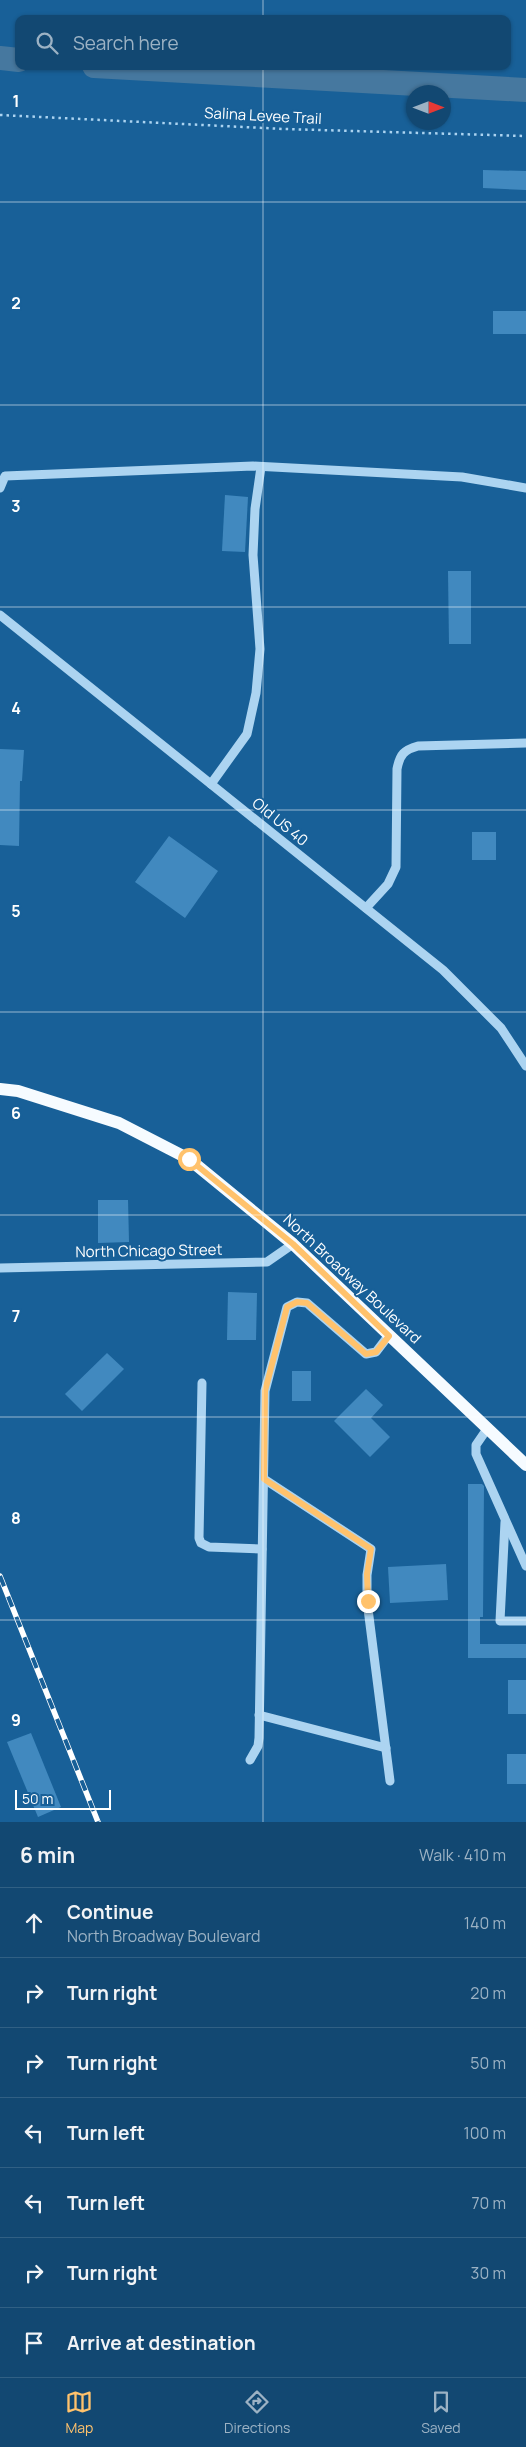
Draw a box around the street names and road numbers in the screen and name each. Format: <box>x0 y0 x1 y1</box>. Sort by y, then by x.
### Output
street label: Salina Levee Trail <box>204 102 322 129</box>
street label: Old US 40 <box>248 793 313 851</box>
street label: North Broadway Boulevard <box>279 1209 426 1348</box>
street label: North Chicago Street <box>75 1239 223 1262</box>

